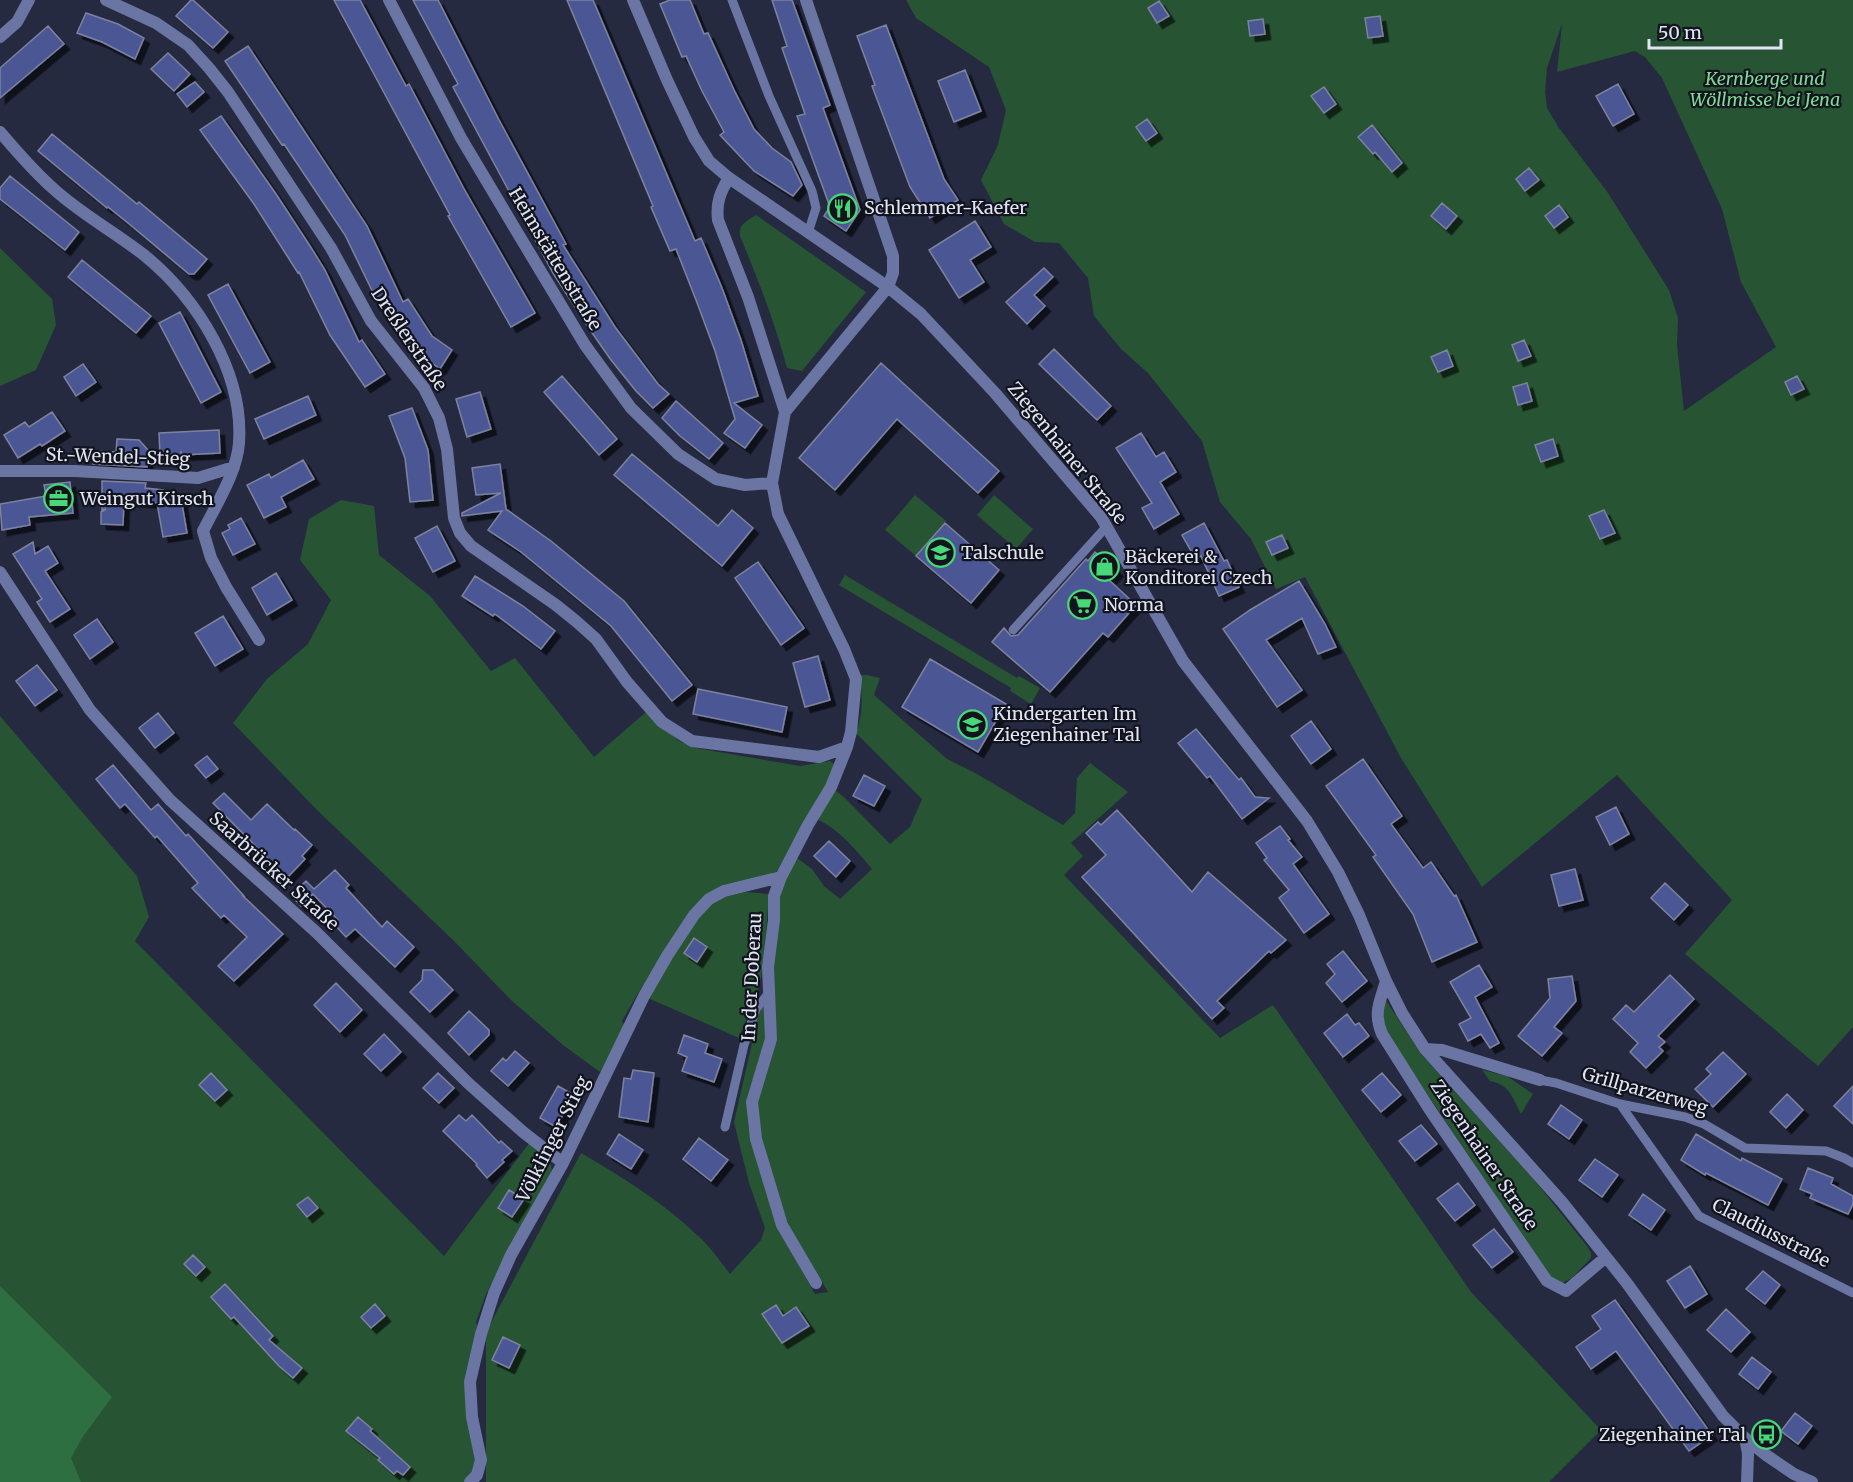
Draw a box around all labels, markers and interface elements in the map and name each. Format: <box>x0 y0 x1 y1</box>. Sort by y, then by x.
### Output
scale bar <box>1649 12 1781 50</box>
text: 50 m <box>1658 21 1702 44</box>
park label: Kernberge und Wöllmisse bei Jena <box>1690 67 1840 111</box>
street label: Heimstättenstraße <box>504 183 607 334</box>
restaurant icon: Schlemmer-Kaefer <box>827 192 859 224</box>
place label: Schlemmer-Kaefer <box>864 196 1027 219</box>
street label: Dreßlerstraße <box>366 283 452 395</box>
street label: Ziegenhainer Straße <box>1003 377 1132 528</box>
street label: St.-Wendel-Stieg <box>45 442 191 471</box>
office icon: Weingut Kirsch <box>43 483 75 515</box>
place label: Weingut Kirsch <box>79 487 214 510</box>
school or university icon: Talschule <box>924 537 956 569</box>
place label: Talschule <box>961 541 1044 564</box>
place label: Bäckerei & Konditorei Czech <box>1125 545 1273 589</box>
shop icon: Bäckerei & Konditorei Czech <box>1088 551 1120 583</box>
supermarket icon: Norma <box>1067 589 1099 621</box>
place label: Norma <box>1104 593 1164 616</box>
place label: Kindergarten Im Ziegenhainer Tal <box>993 702 1141 746</box>
school or university icon: Kindergarten Im Ziegenhainer Tal <box>956 708 988 740</box>
street label: Saarbrücker Straße <box>205 806 344 935</box>
street label: In der Doberau <box>737 912 766 1042</box>
street label: Grillparzerweg <box>1580 1062 1711 1119</box>
street label: Völklinger Stieg <box>510 1072 594 1207</box>
street label: Ziegenhainer Straße <box>1426 1075 1543 1234</box>
street label: Claudiusstraße <box>1708 1193 1834 1272</box>
bus stop icon: Ziegenhainer Tal <box>1751 1419 1783 1451</box>
place label: Ziegenhainer Tal <box>1599 1423 1746 1446</box>

